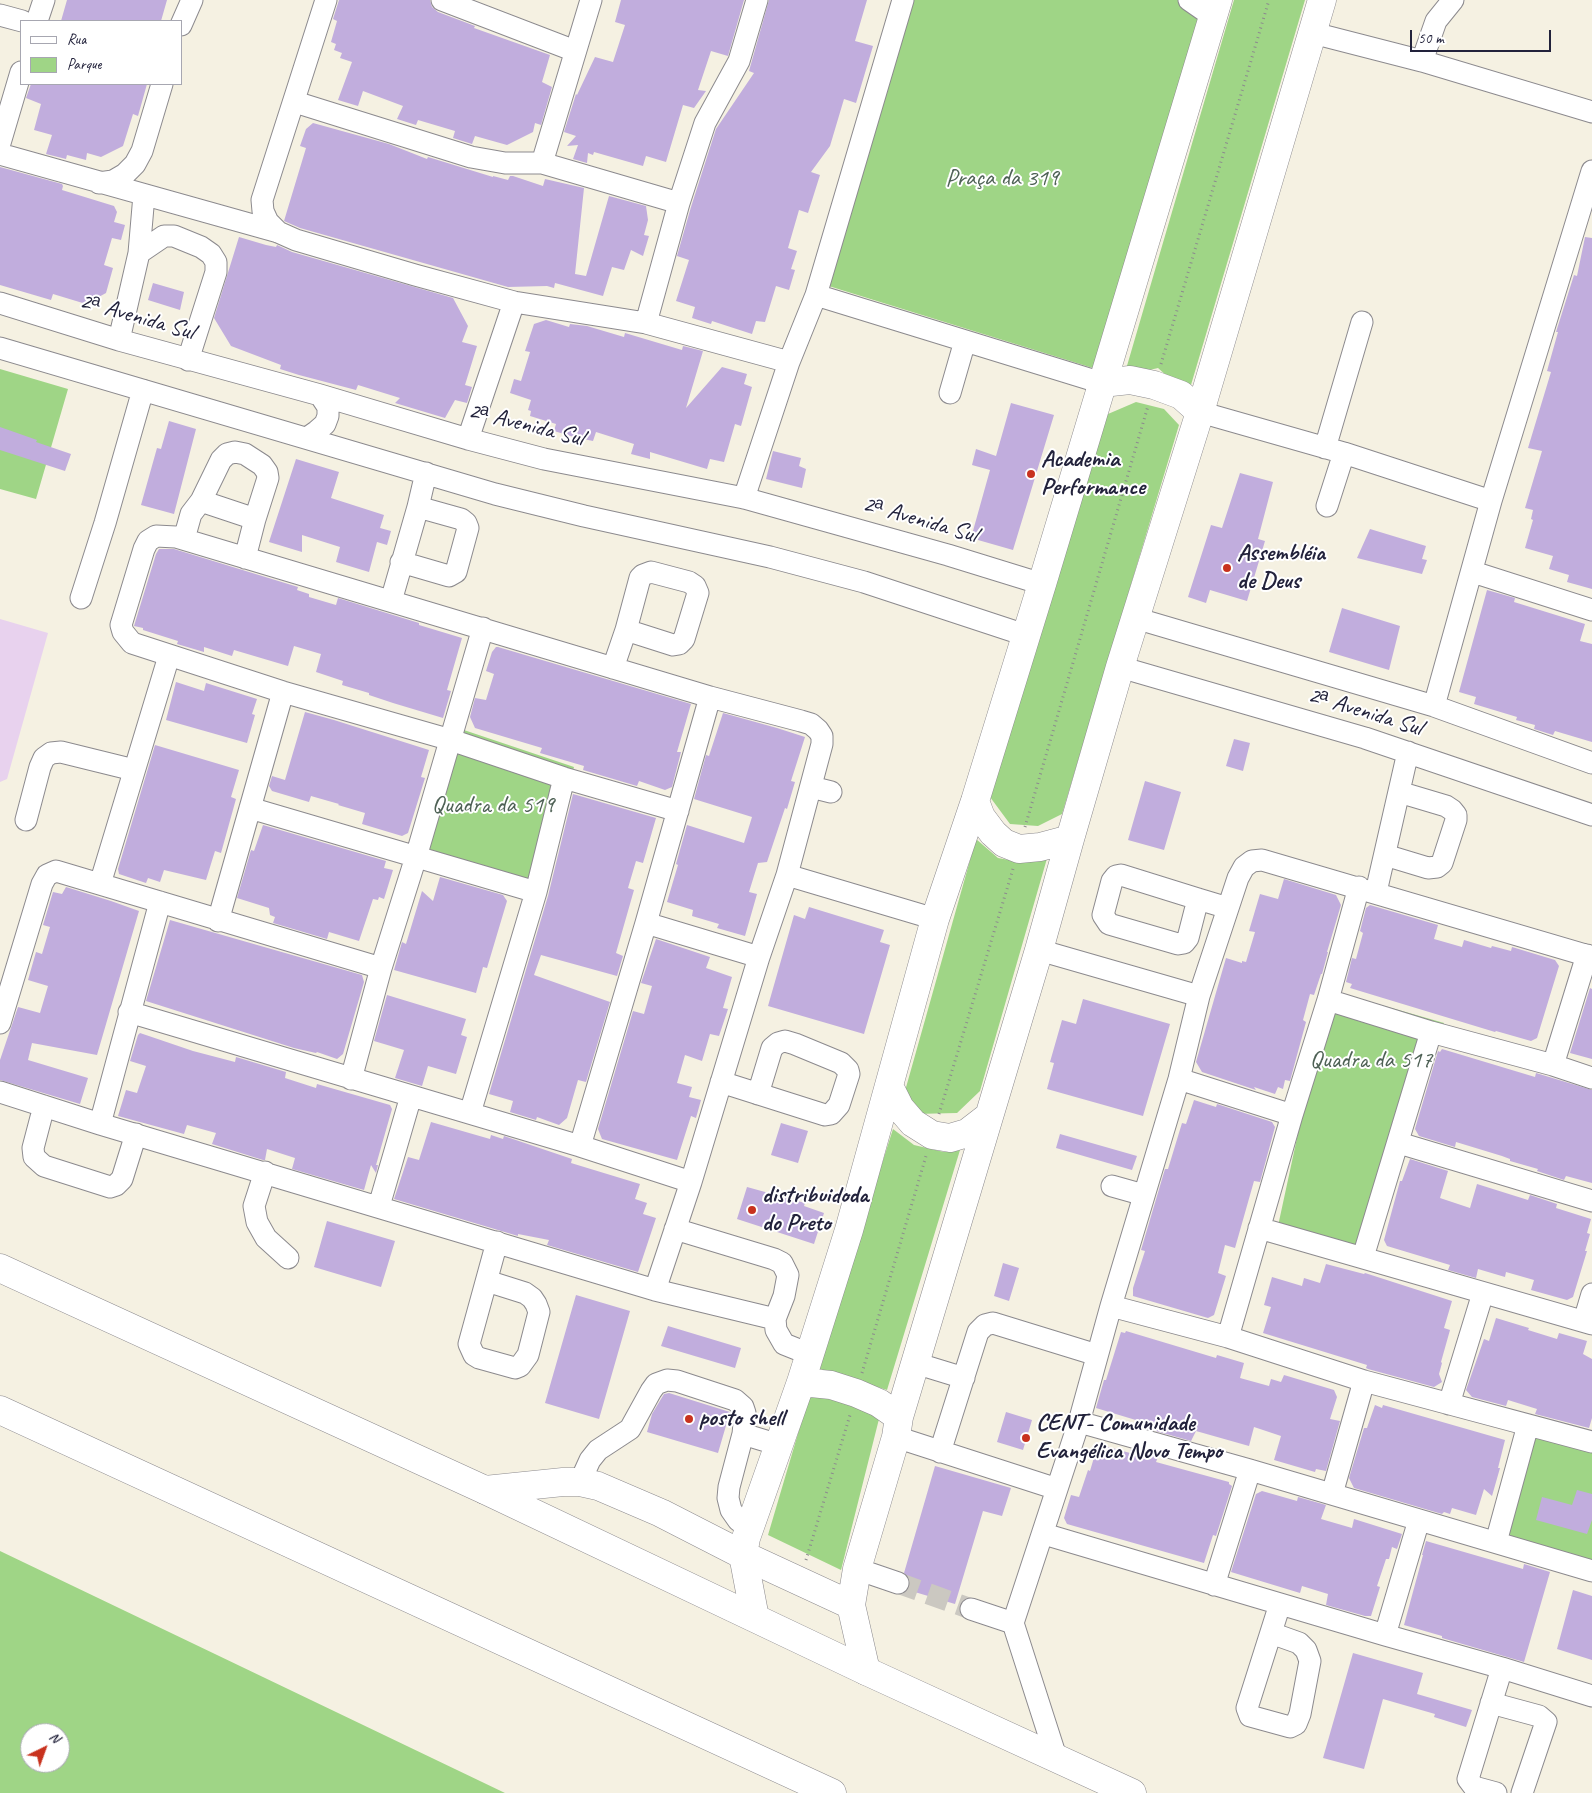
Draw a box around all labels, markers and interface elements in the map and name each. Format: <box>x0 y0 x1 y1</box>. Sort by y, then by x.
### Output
legend <box>20 20 182 85</box>
scale bar <box>1412 20 1553 52</box>
text: 50 m <box>1418 29 1444 48</box>
text: Rua <box>67 30 86 49</box>
text: Parque <box>67 55 101 74</box>
park label: Praça da 319 <box>945 165 1059 193</box>
street label: 2ᵃ Avenida Sul <box>76 287 198 347</box>
street label: 2ᵃ Avenida Sul <box>465 397 587 453</box>
place label: Academia Performance <box>1041 446 1145 502</box>
marker: Academia Performance <box>1025 468 1037 480</box>
street label: 2ᵃ Avenida Sul <box>859 490 981 550</box>
place label: Assembléia de Deus <box>1237 540 1325 596</box>
marker: Assembléia de Deus <box>1221 562 1233 574</box>
street label: 2ᵃ Avenida Sul <box>1304 681 1426 743</box>
park label: Quadra da 519 <box>432 792 554 820</box>
park label: Quadra da 517 <box>1310 1047 1432 1075</box>
place label: distribuidoda do Preto <box>762 1182 868 1238</box>
marker: distribuidoda do Preto <box>746 1204 758 1216</box>
place label: posto shell <box>699 1405 784 1433</box>
place label: CENT- Comunidade Evangélica Novo Tempo <box>1036 1410 1222 1466</box>
marker: posto shell <box>683 1413 695 1425</box>
marker: CENT- Comunidade Evangélica Novo Tempo <box>1020 1432 1032 1444</box>
north arrow <box>20 1723 70 1773</box>
text: N <box>46 1728 64 1746</box>

